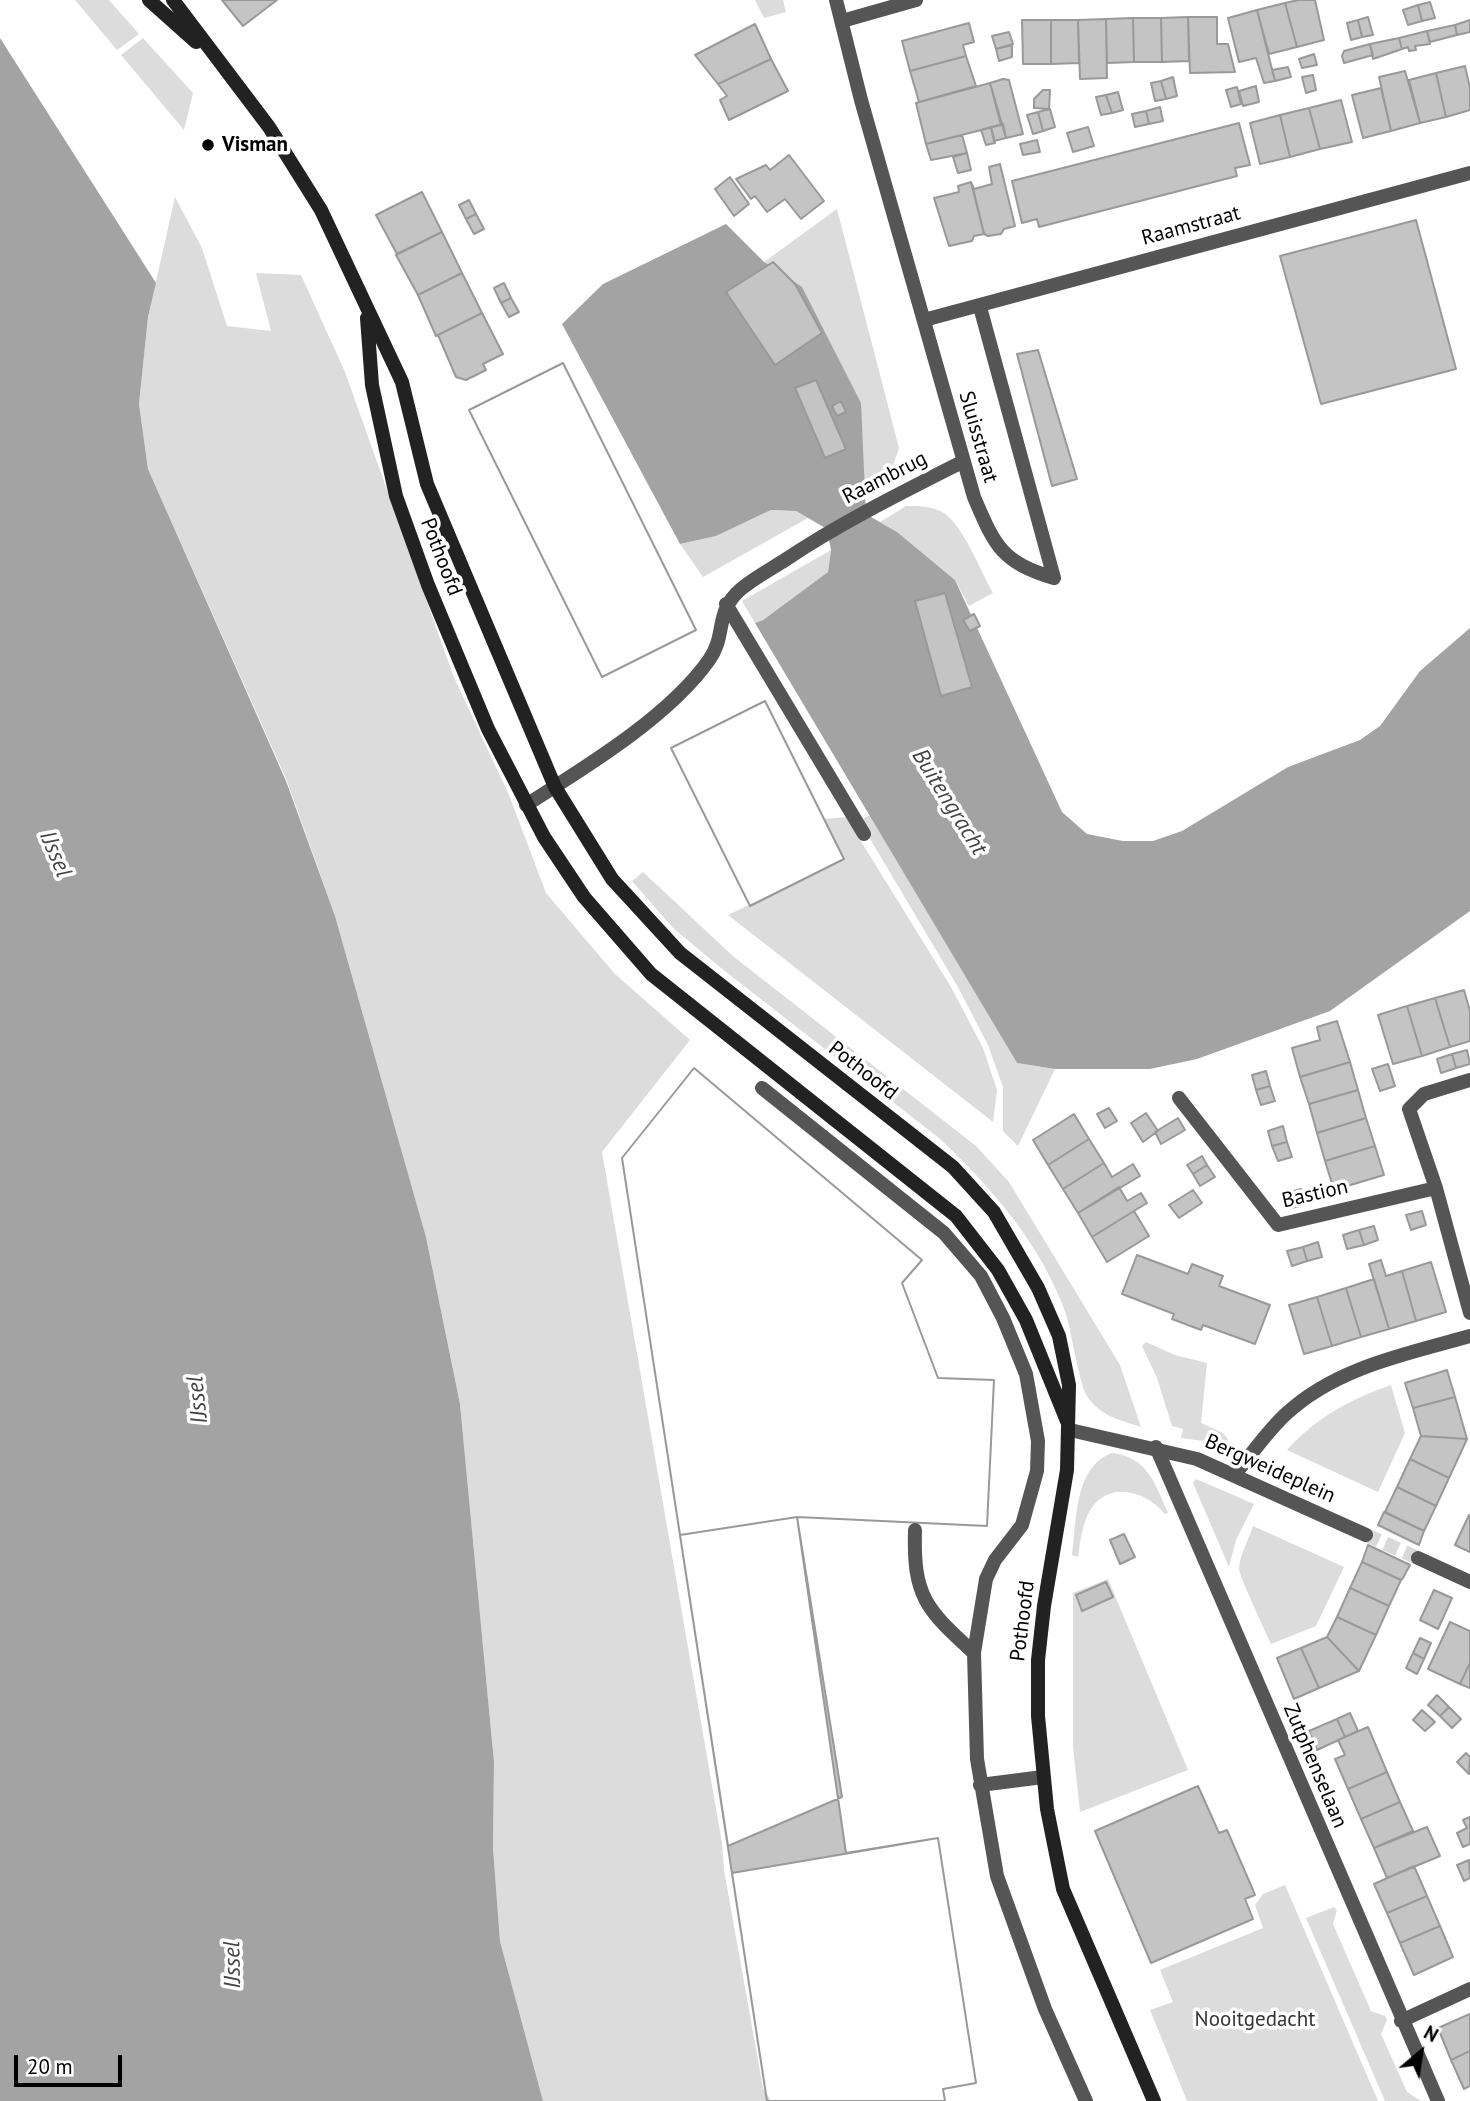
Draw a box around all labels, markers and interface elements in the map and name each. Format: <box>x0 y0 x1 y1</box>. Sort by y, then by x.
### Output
place label: Visman <box>222 132 288 158</box>
marker: Visman <box>200 137 216 153</box>
street label: Raamstraat <box>1139 201 1243 251</box>
street label: Sluisstraat <box>953 388 1003 486</box>
street label: Raambrug <box>839 446 931 510</box>
street label: Pothoofd <box>415 515 467 599</box>
water label: Buitengracht <box>906 744 992 860</box>
water label: IJssel <box>33 827 77 881</box>
street label: Pothoofd <box>823 1036 903 1106</box>
street label: Bastion <box>1280 1174 1350 1214</box>
water label: IJssel <box>182 1375 214 1425</box>
street label: Bergweideplein <box>1201 1429 1339 1509</box>
street label: Pothoofd <box>1006 1579 1040 1663</box>
street label: Zutphenselaan <box>1278 1700 1352 1832</box>
water label: IJssel <box>219 1941 247 1989</box>
park label: Nooitgedacht <box>1195 2007 1315 2033</box>
north arrow <box>1386 2017 1456 2087</box>
text: N <box>1420 2020 1442 2047</box>
scale bar <box>18 2042 126 2086</box>
text: 20 m <box>27 2053 73 2080</box>

